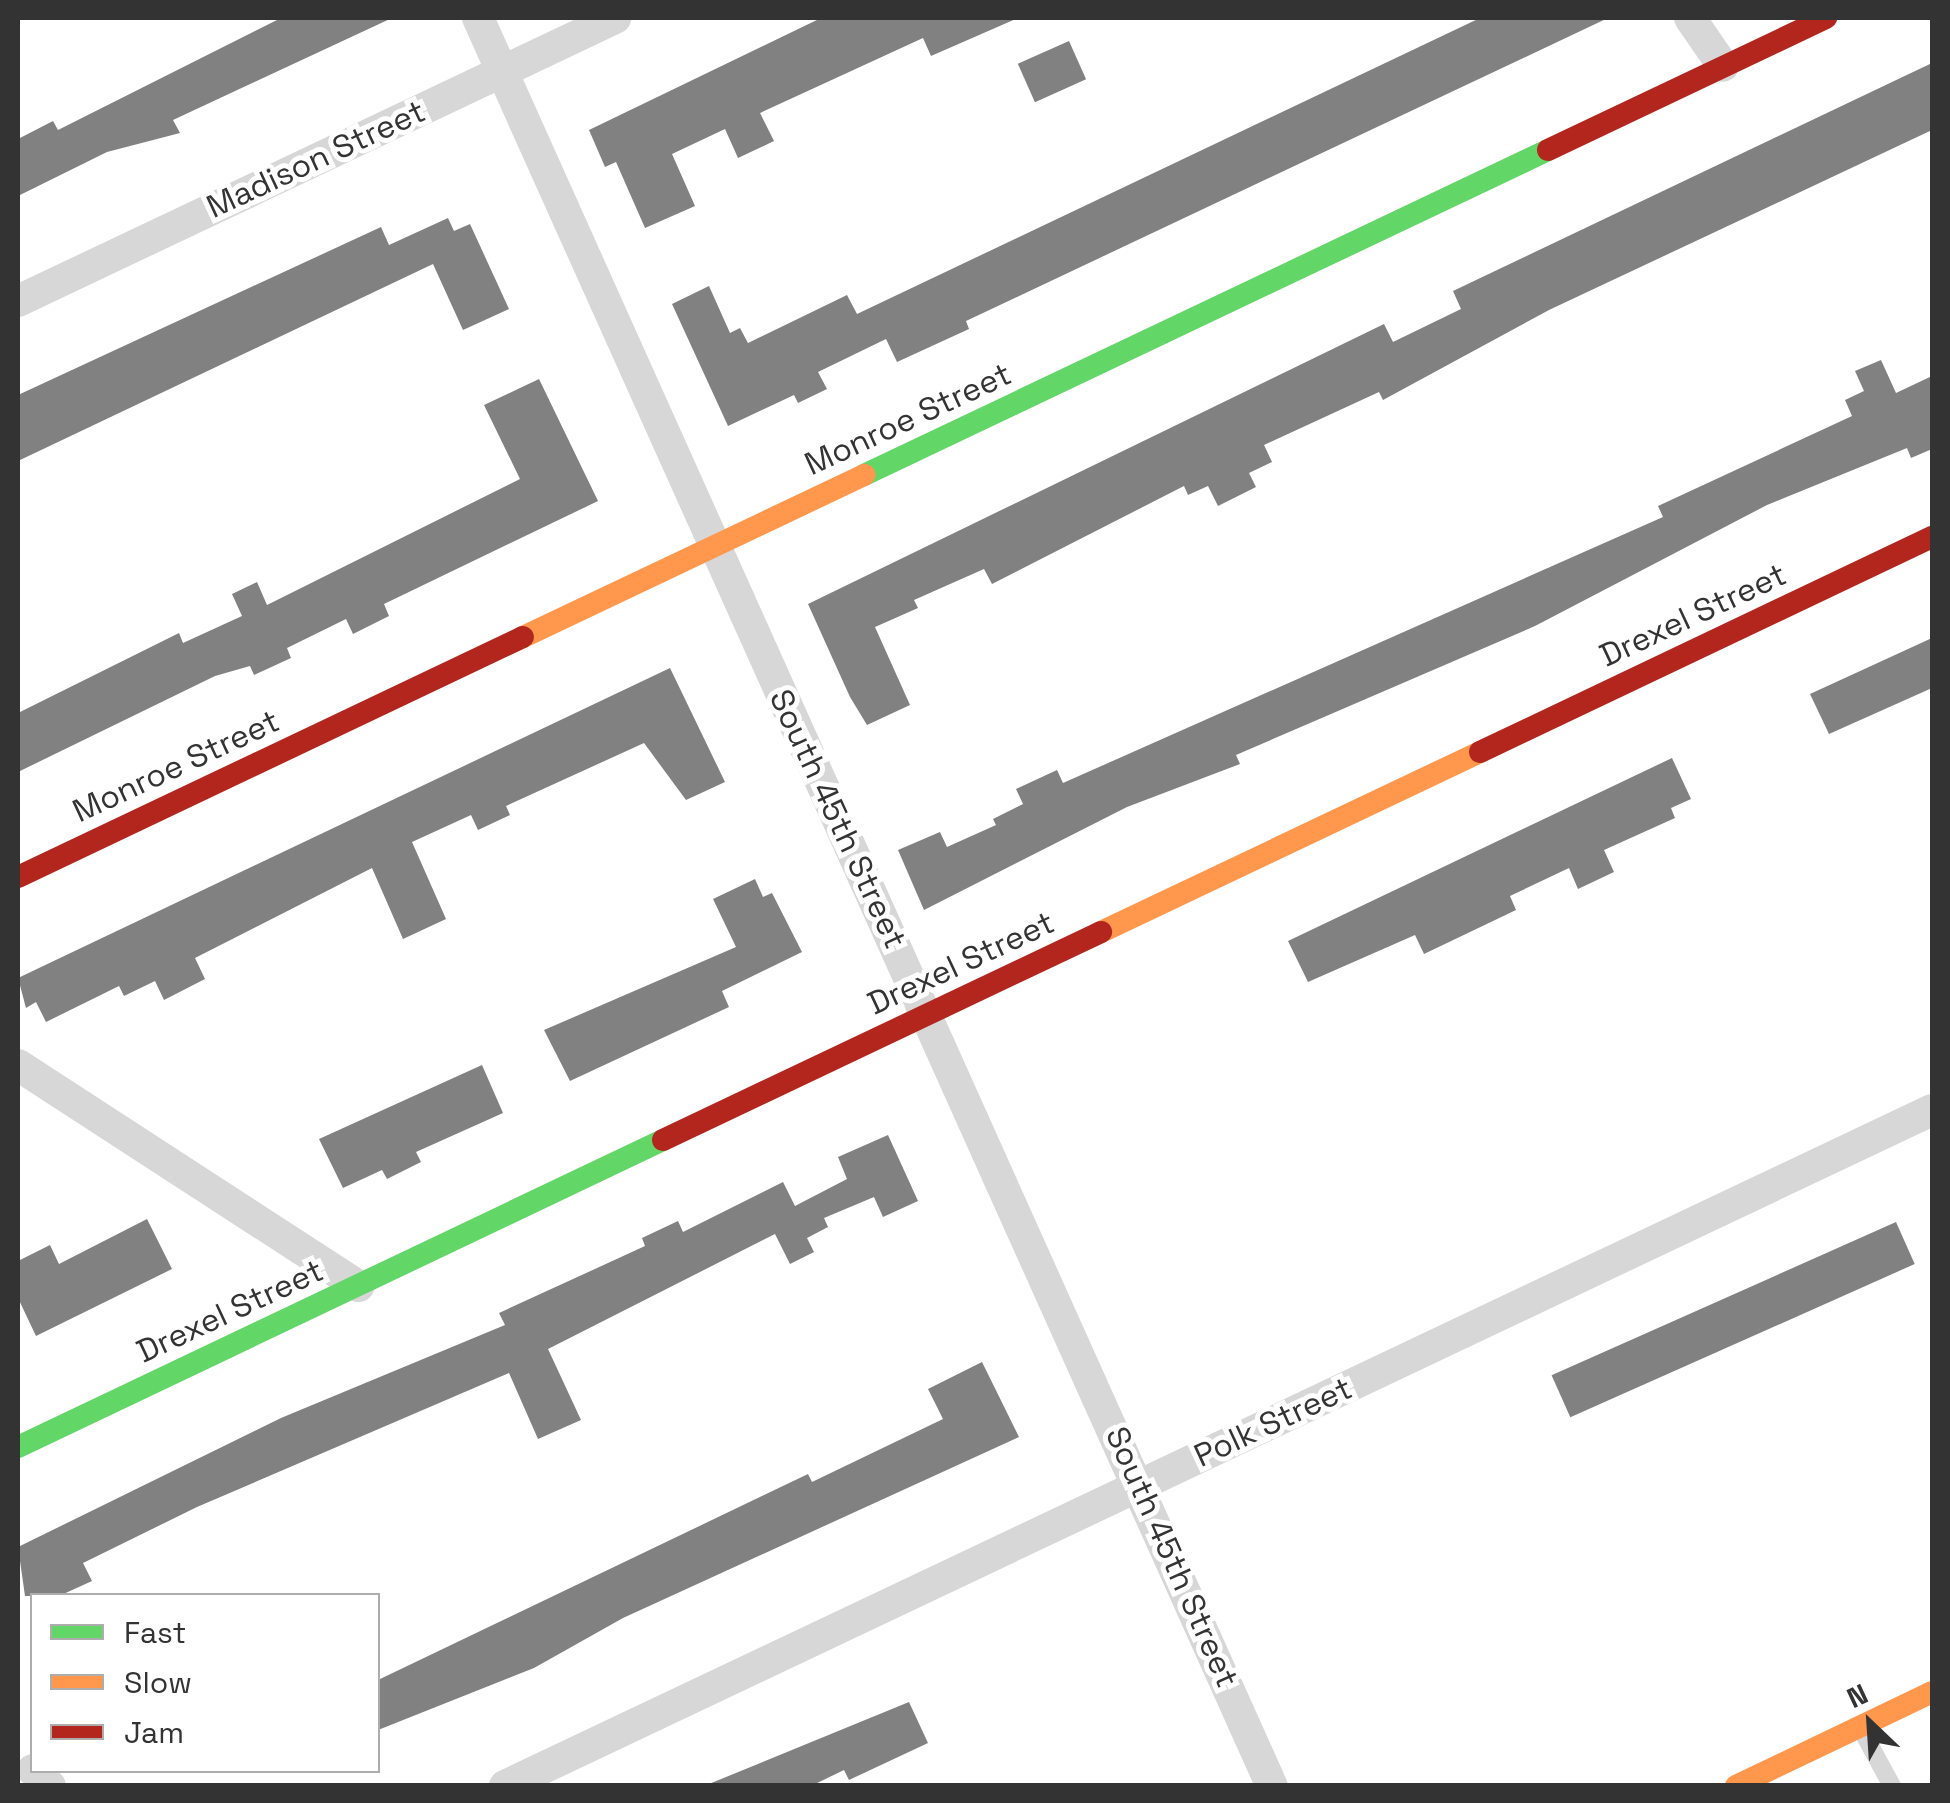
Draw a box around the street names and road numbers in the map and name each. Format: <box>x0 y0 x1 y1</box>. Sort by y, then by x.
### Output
street label: Madison Street <box>201 92 431 226</box>
street label: Monroe Street <box>799 354 1017 484</box>
street label: Drexel Street <box>1594 555 1792 675</box>
street label: South 45th Street <box>761 684 915 954</box>
street label: Monroe Street <box>67 701 285 831</box>
street label: Drexel Street <box>862 903 1060 1023</box>
street label: Drexel Street <box>131 1251 329 1371</box>
street label: Polk Street <box>1188 1369 1358 1475</box>
street label: South 45th Street <box>1097 1421 1247 1693</box>

